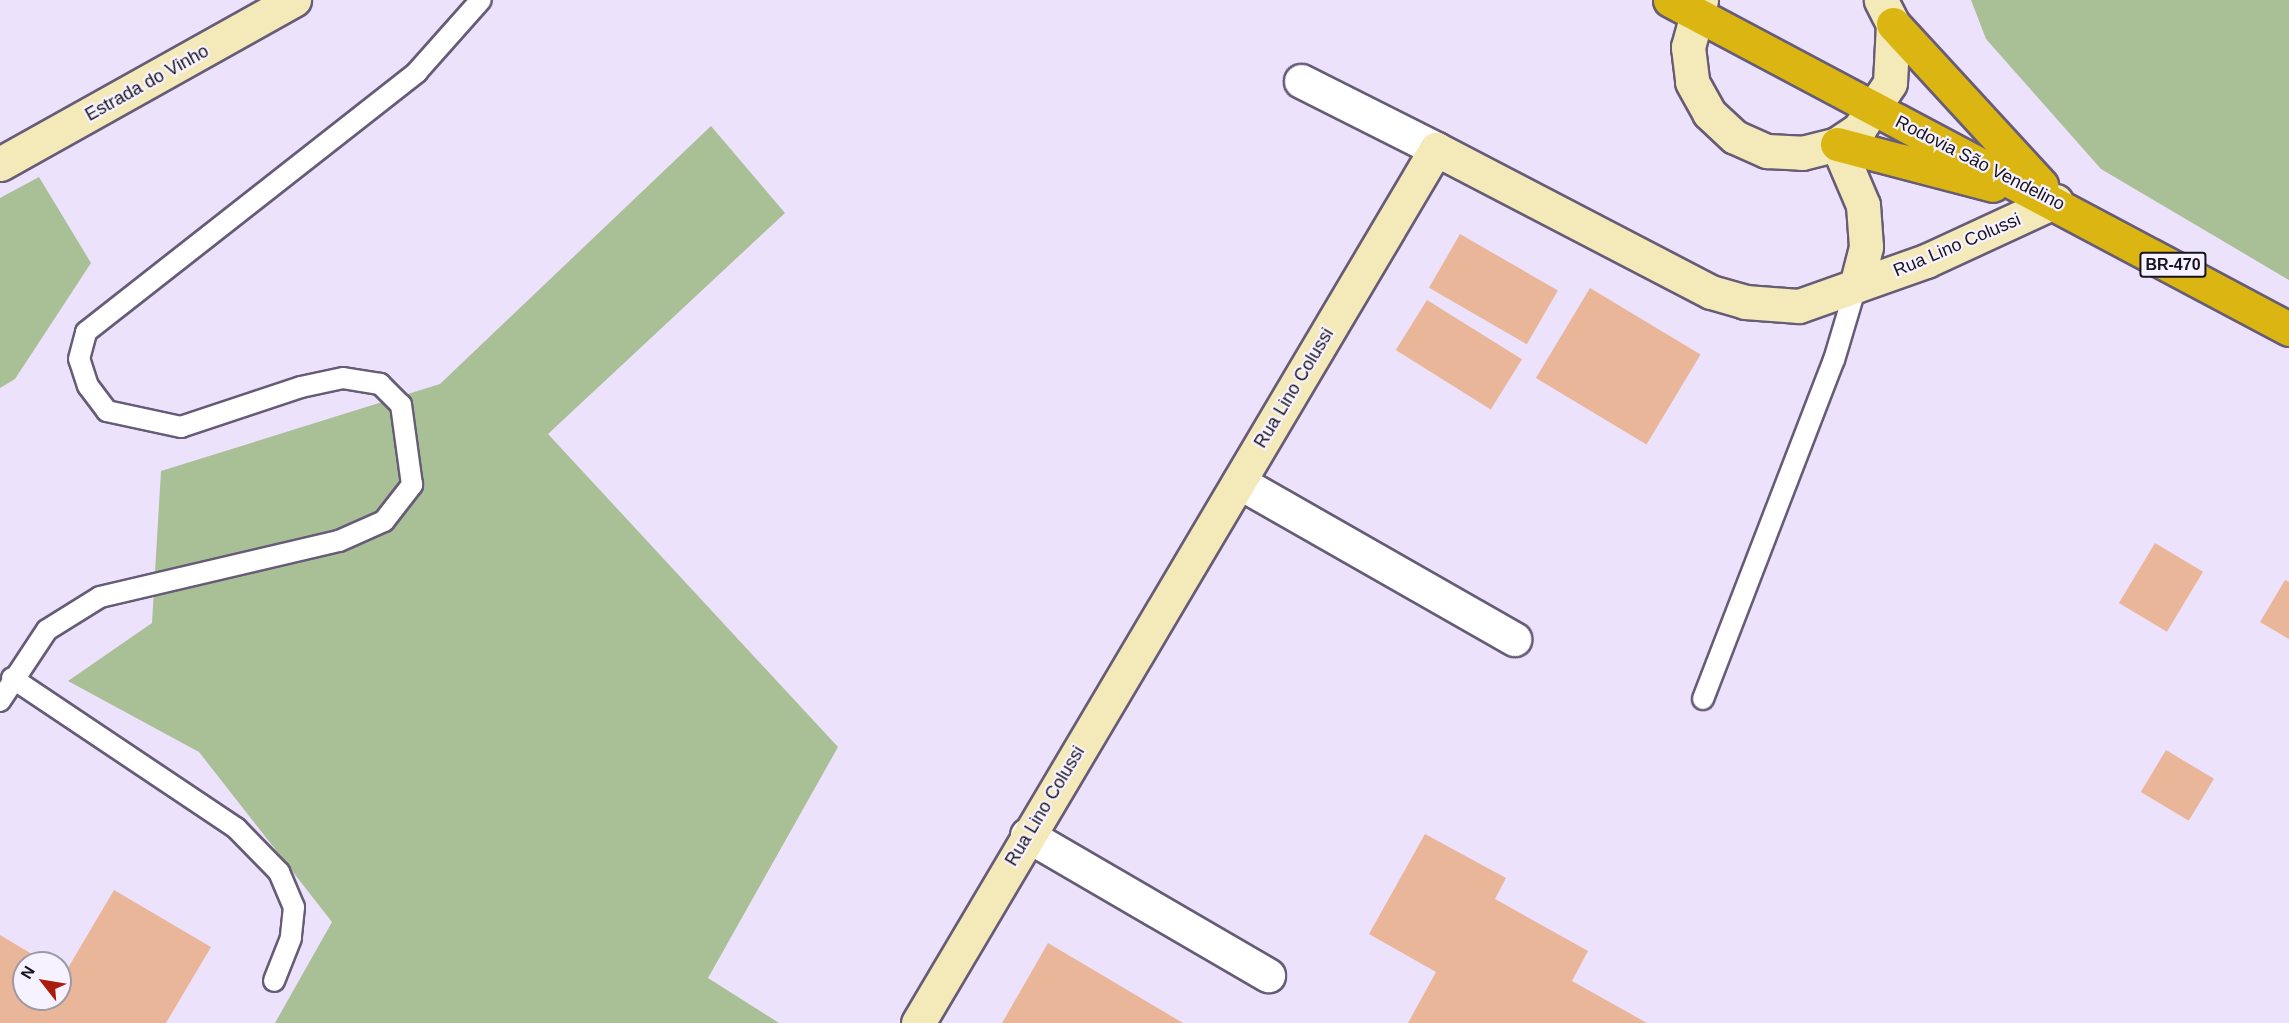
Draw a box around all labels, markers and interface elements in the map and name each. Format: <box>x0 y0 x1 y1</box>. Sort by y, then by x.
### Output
street label: Estrada do Vinho <box>82 40 212 126</box>
street label: Rodovia São Vendelino <box>1892 111 2068 215</box>
street label: Rua Lino Colussi <box>1890 208 2024 282</box>
road number: BR-470 <box>2138 252 2208 278</box>
street label: Rua Lino Colussi <box>1250 324 1338 452</box>
street label: Rua Lino Colussi <box>1001 742 1089 870</box>
north arrow <box>12 951 72 1011</box>
text: N <box>18 963 38 982</box>

